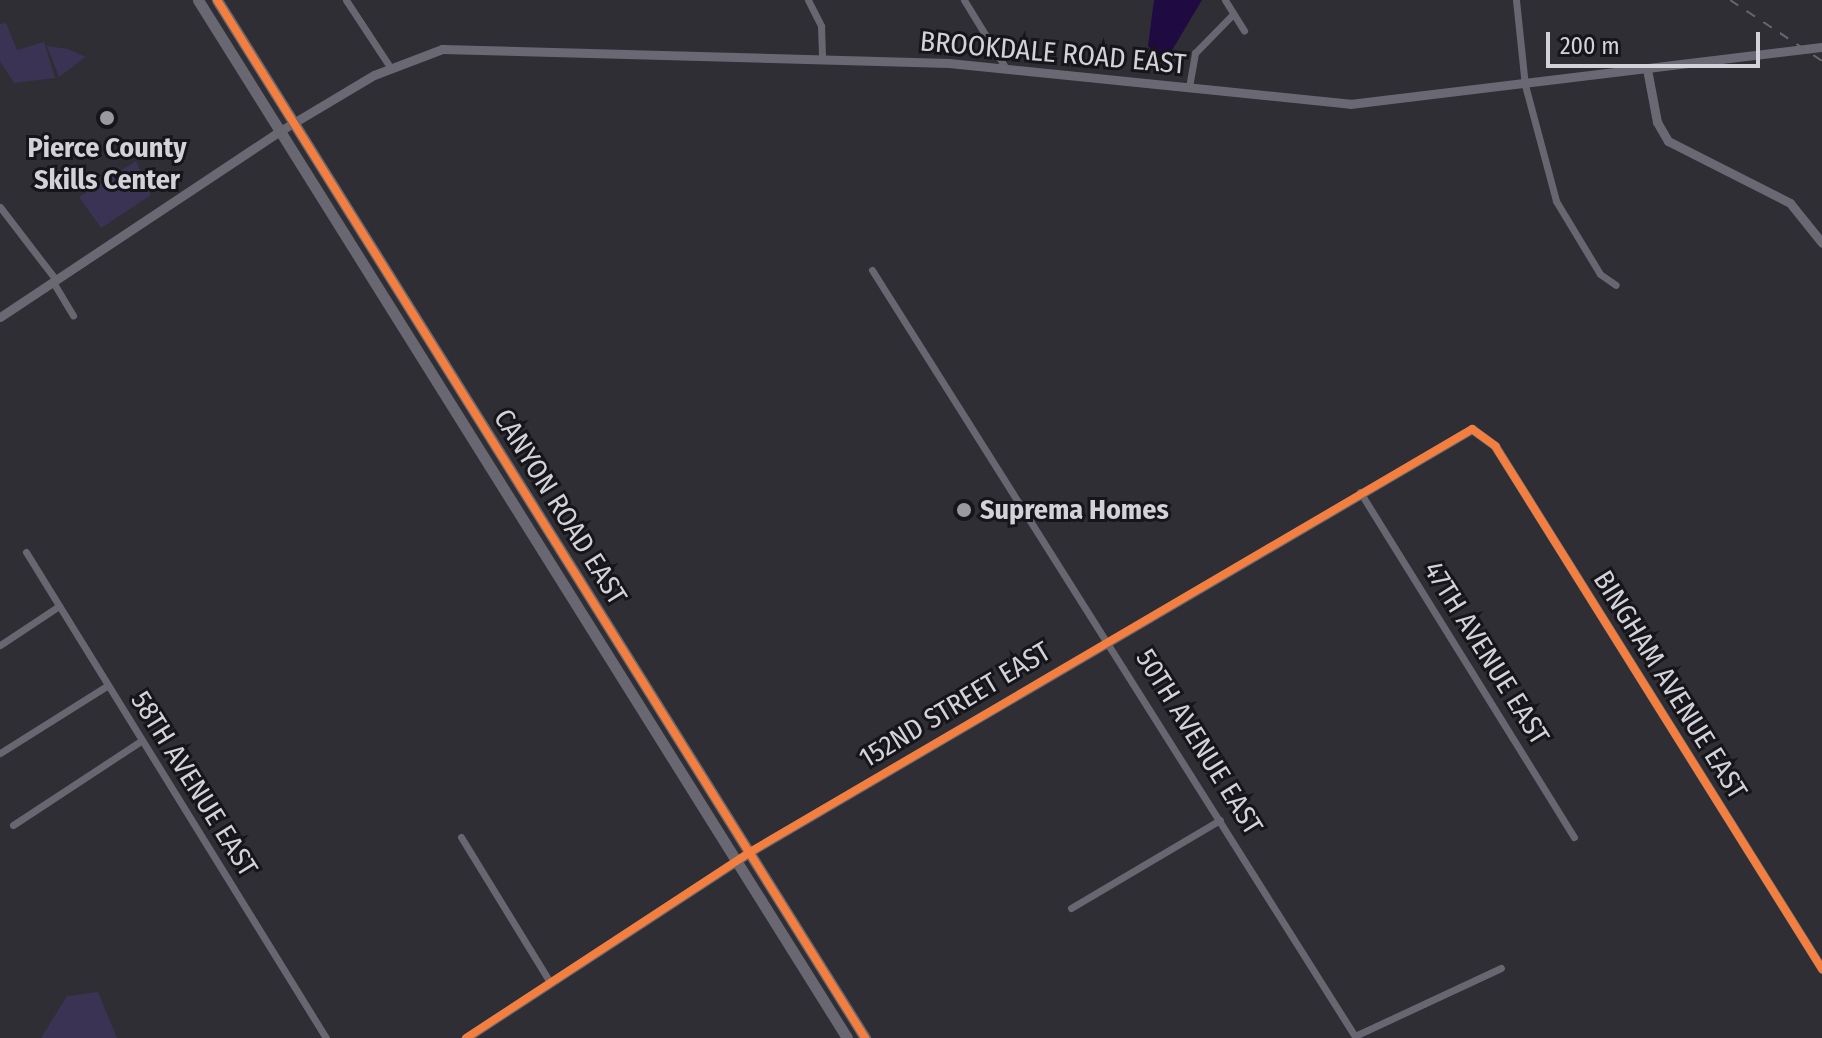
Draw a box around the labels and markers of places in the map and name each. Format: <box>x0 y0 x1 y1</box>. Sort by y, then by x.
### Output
marker: Pierce County Skills Center <box>98 109 116 127</box>
place label: Pierce County Skills Center <box>27 131 187 197</box>
place label: Suprema Homes <box>980 493 1169 527</box>
marker: Suprema Homes <box>955 501 973 519</box>

